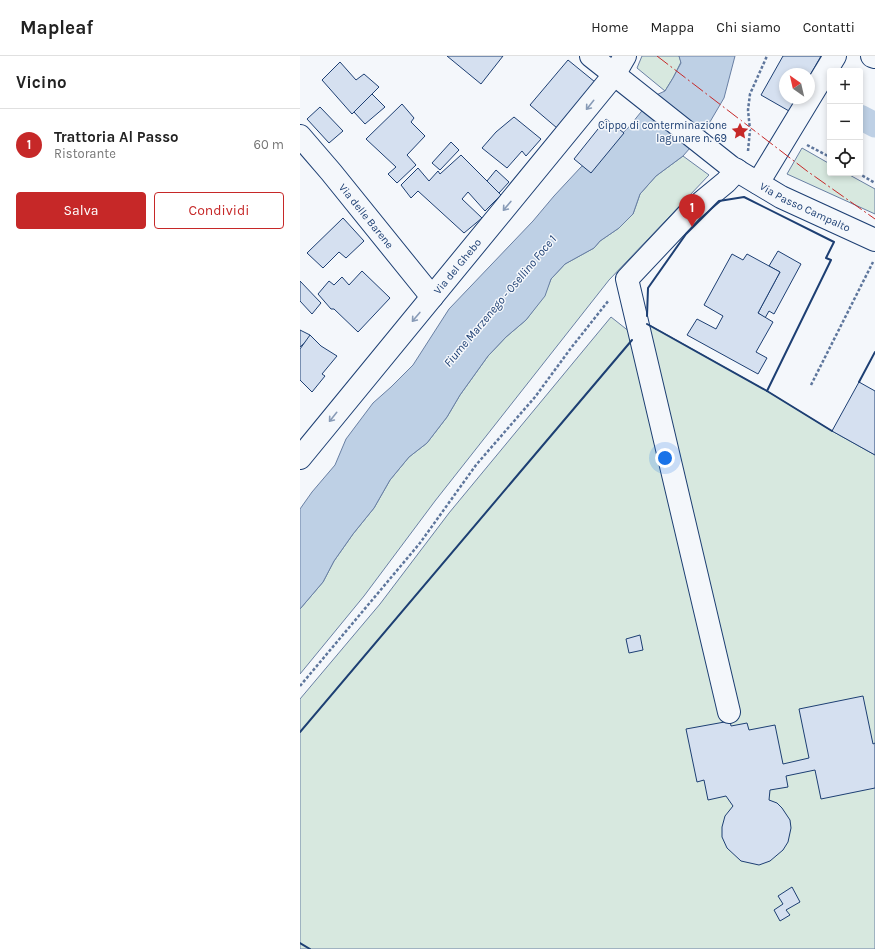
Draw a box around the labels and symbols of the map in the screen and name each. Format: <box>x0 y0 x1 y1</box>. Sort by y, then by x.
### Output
north arrow <box>779 68 815 104</box>
one-way arrow <box>585 100 594 111</box>
place label: Cippo di conterminazione lagunare n. 69 <box>598 119 727 145</box>
place icon: Cippo di conterminazione lagunare n. 69 <box>730 121 750 141</box>
street label: Via Passo Campalto <box>757 180 852 235</box>
street label: Via delle Barene <box>336 181 396 252</box>
pin: 1 <box>679 194 705 227</box>
one-way arrow <box>503 201 512 211</box>
water label: Fiume Marzenego - Osellino Foce 1 <box>441 232 559 370</box>
street label: Via del Ghebo <box>431 236 484 297</box>
one-way arrow <box>411 312 420 322</box>
one-way arrow <box>329 412 338 423</box>
your location <box>655 448 675 468</box>

